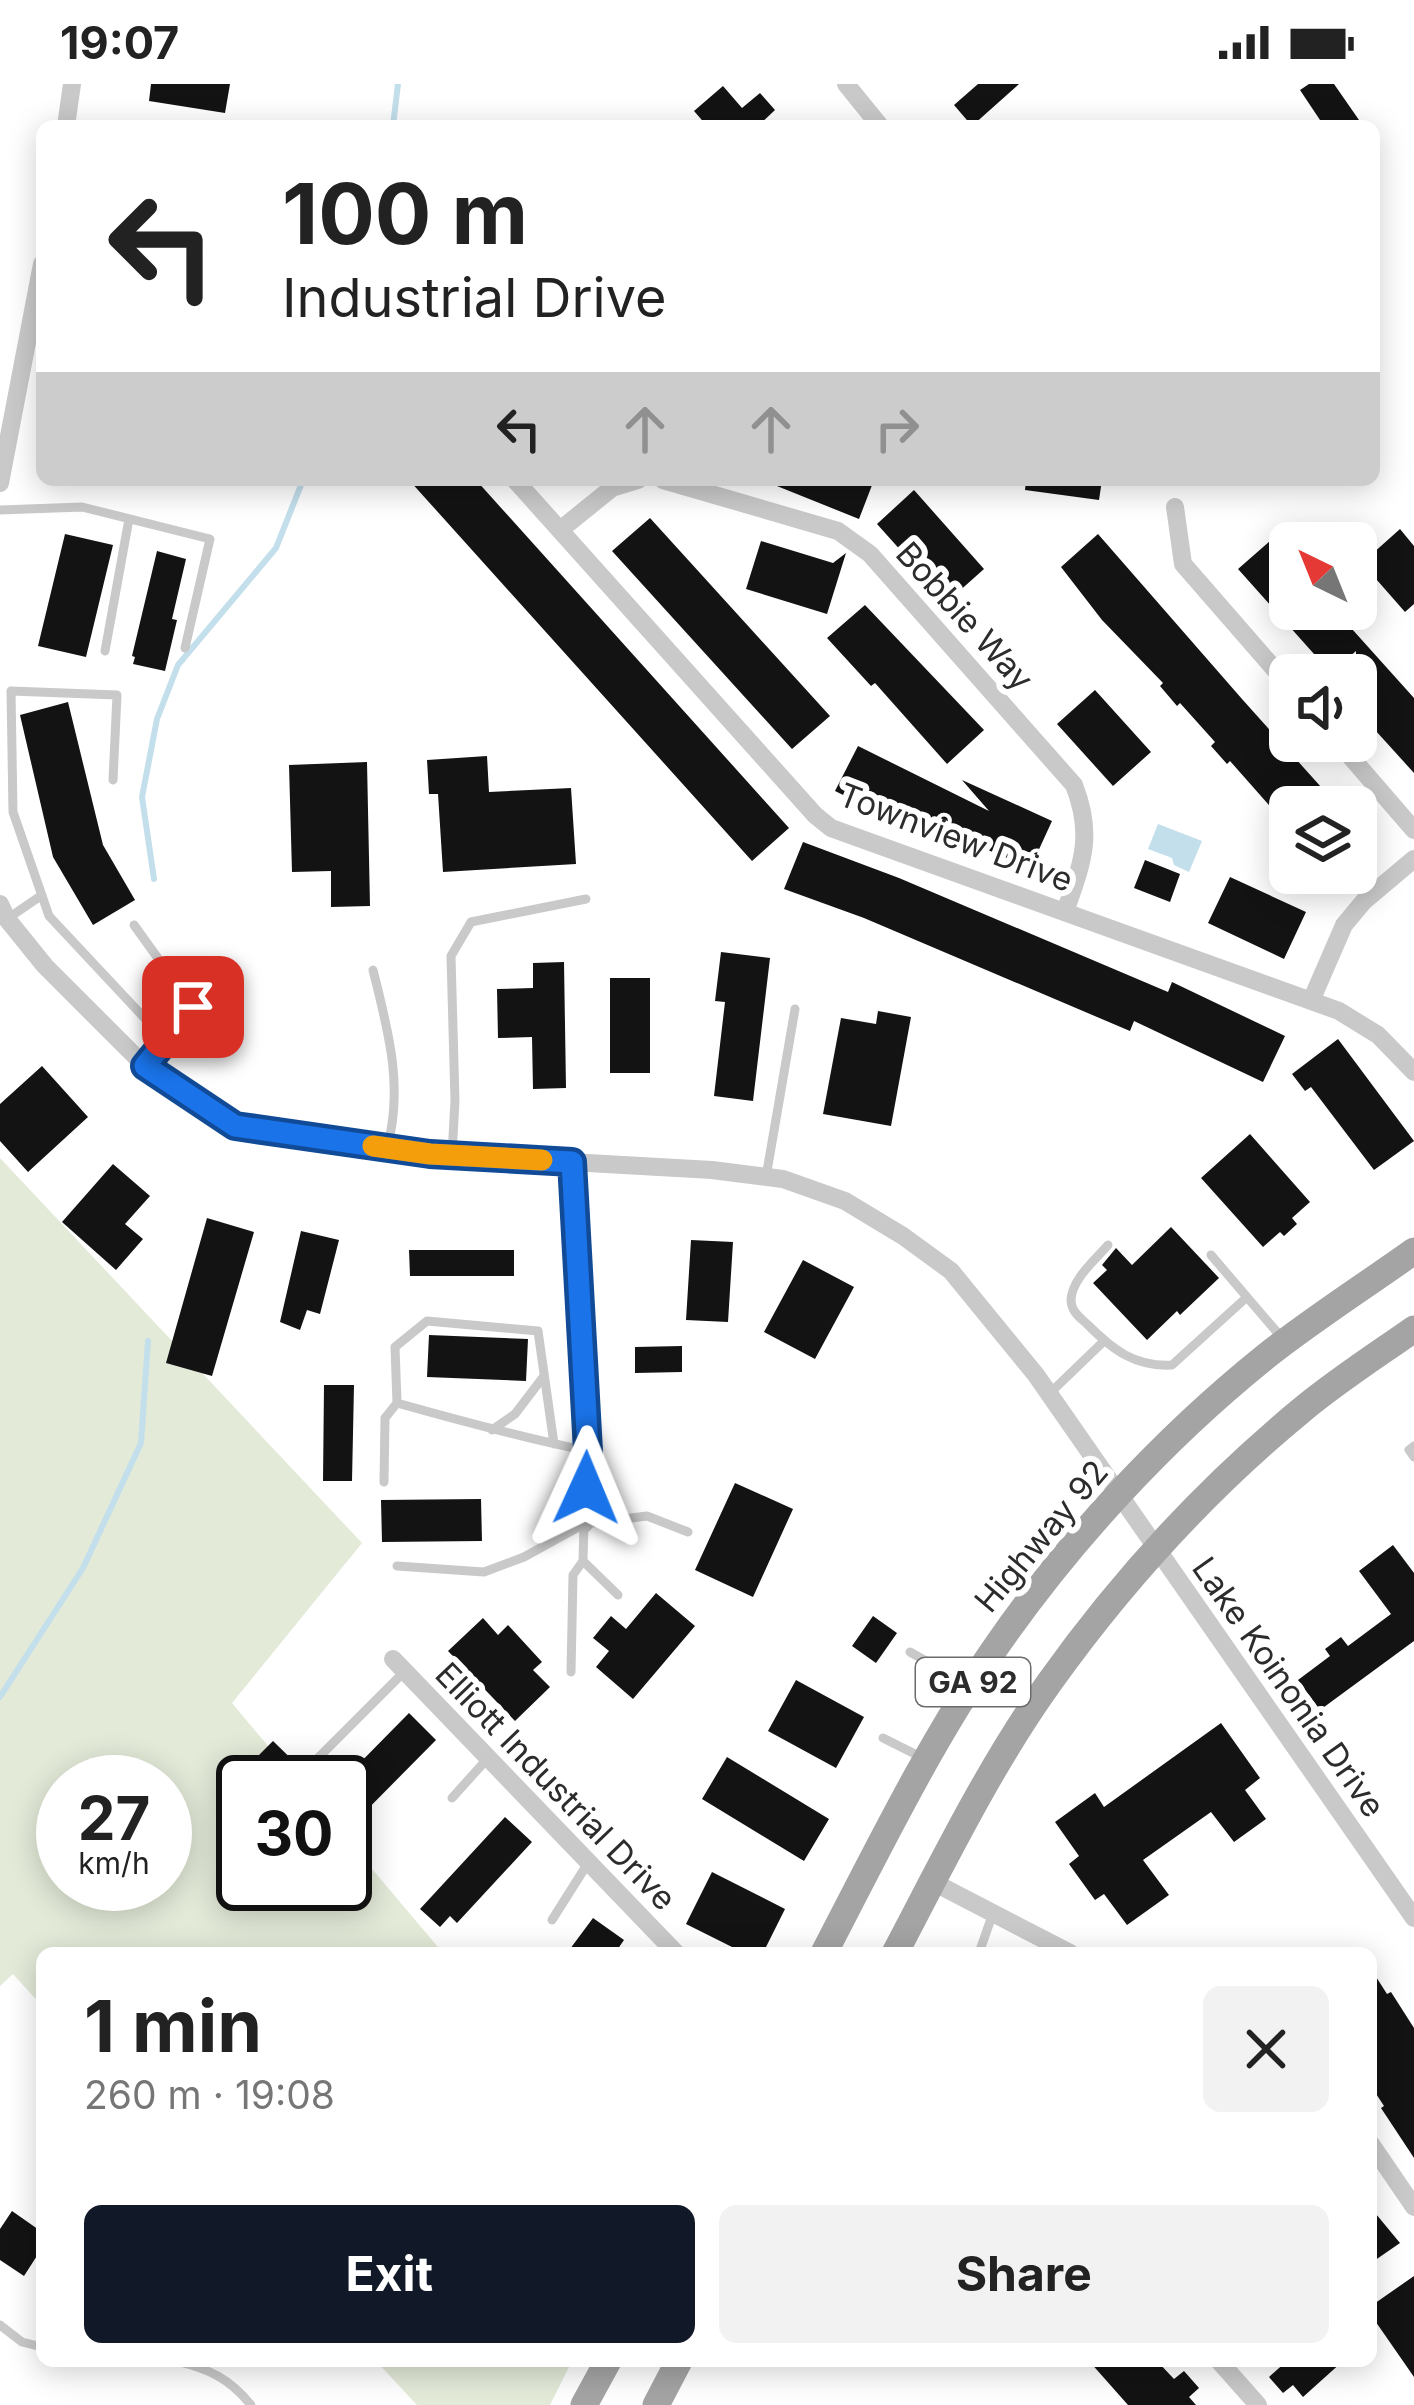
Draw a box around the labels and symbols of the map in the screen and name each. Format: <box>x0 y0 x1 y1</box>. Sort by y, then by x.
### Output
north arrow <box>1269 522 1377 630</box>
street label: Bobbie Way <box>888 534 1042 698</box>
street label: Townview Drive <box>833 774 1079 900</box>
pin <box>142 956 244 1058</box>
position arrow <box>523 1425 649 1551</box>
street label: Highway 92 <box>966 1452 1116 1620</box>
street label: Lake Koinonia Drive <box>1184 1549 1394 1825</box>
street label: Elliott Industrial Drive <box>427 1654 685 1918</box>
road number: GA 92 <box>916 1658 1030 1706</box>
speed limit sign: 30 <box>216 1755 372 1911</box>

